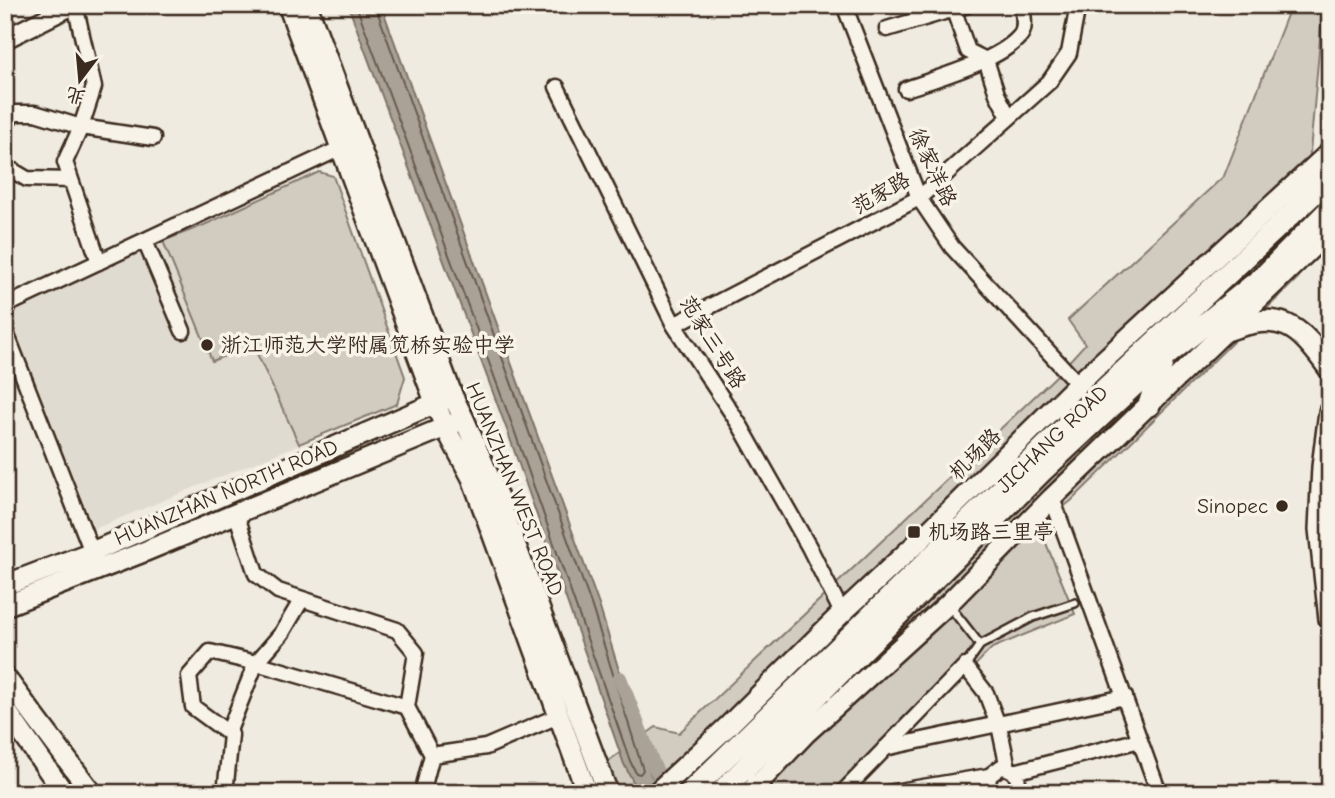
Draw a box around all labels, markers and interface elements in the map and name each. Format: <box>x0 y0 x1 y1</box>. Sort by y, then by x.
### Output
north arrow <box>46 46 116 116</box>
text: 北 <box>63 82 88 109</box>
street label: 徐家洋路 <box>904 124 962 210</box>
street label: 范家路 <box>848 167 914 219</box>
street label: 范家三号路 <box>675 291 751 393</box>
place label: 浙江师范大学附属笕桥实验中学 <box>221 333 515 357</box>
marker: 浙江师范大学附属笕桥实验中学 <box>199 337 215 353</box>
street label: HUANZHAN WEST ROAD <box>461 379 569 599</box>
street label: JICHANG ROAD <box>992 380 1112 498</box>
street label: 机场路 <box>944 423 1006 485</box>
street label: HUANZHAN NORTH ROAD <box>111 434 341 550</box>
place label: Sinopec <box>1197 494 1268 518</box>
marker: Sinopec <box>1274 498 1290 514</box>
place label: 机场路三里亭 <box>928 520 1054 544</box>
marker: 机场路三里亭 <box>906 524 922 540</box>

